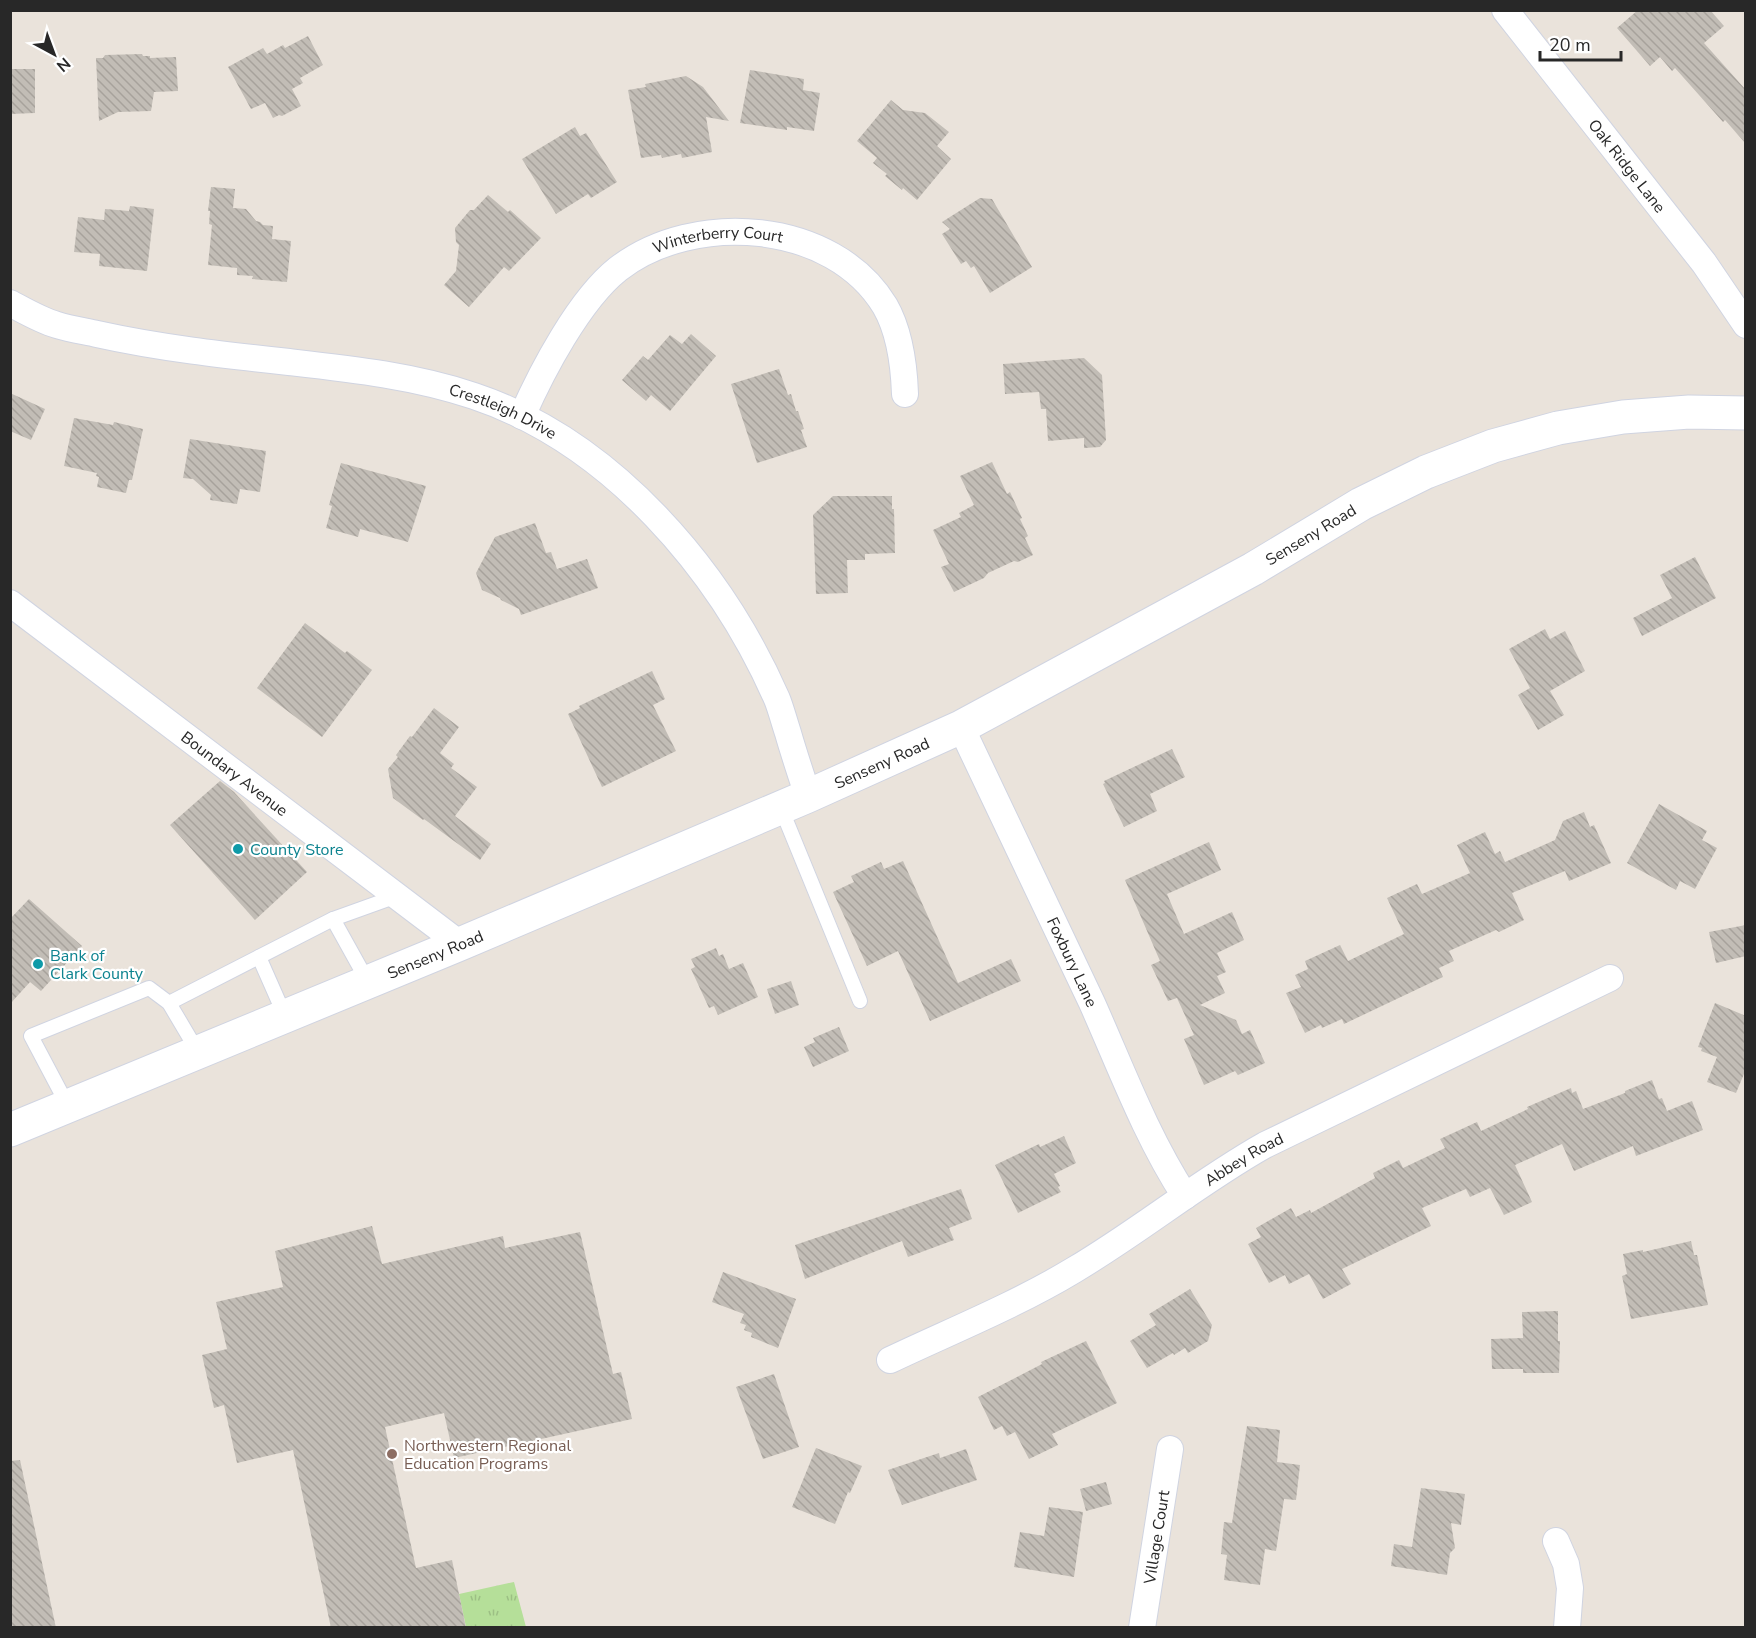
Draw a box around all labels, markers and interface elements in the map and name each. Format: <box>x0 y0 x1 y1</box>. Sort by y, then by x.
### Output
north arrow <box>24 24 84 84</box>
scale bar <box>1540 24 1621 62</box>
text: 20 m <box>1549 33 1591 57</box>
text: N <box>51 52 75 77</box>
street label: Oak Ridge Lane <box>1583 115 1670 218</box>
street label: Winterberry Court <box>650 222 785 259</box>
street label: Crestleigh Drive <box>446 379 561 445</box>
street label: Senseny Road <box>1261 499 1360 571</box>
street label: Boundary Avenue <box>176 726 292 822</box>
street label: Senseny Road <box>831 733 933 795</box>
place label: County Store <box>250 839 344 861</box>
marker: County Store <box>231 842 245 856</box>
street label: Foxbury Lane <box>1041 914 1102 1011</box>
street label: Senseny Road <box>384 925 487 985</box>
place label: Bank of Clark County <box>50 945 144 985</box>
marker: Bank of Clark County <box>31 957 45 971</box>
street label: Abbey Road <box>1201 1128 1287 1192</box>
place label: Northwestern Regional Education Programs <box>404 1435 572 1475</box>
marker: Northwestern Regional Education Programs <box>385 1447 399 1461</box>
street label: Village Court <box>1139 1488 1175 1587</box>

